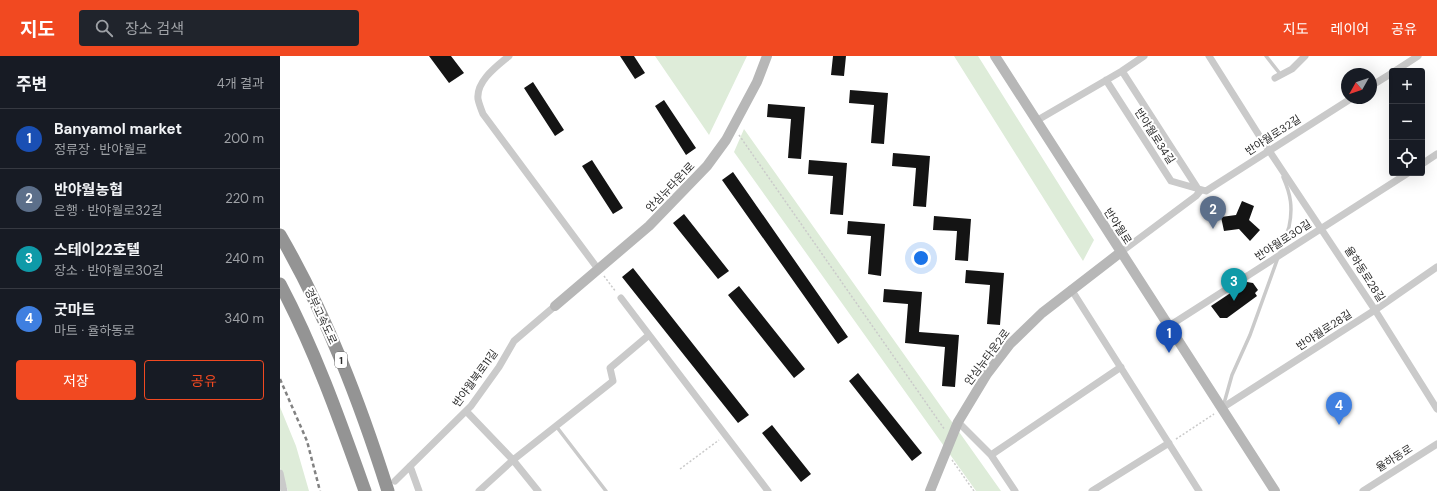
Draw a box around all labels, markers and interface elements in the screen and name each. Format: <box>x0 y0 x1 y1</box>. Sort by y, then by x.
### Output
search box <box>79 10 359 46</box>
text: 지도 <box>20 17 55 42</box>
icon: search <box>93 17 115 39</box>
text: 장소 검색 <box>125 19 184 39</box>
text: 지도 <box>1283 20 1309 38</box>
text: 레이어 <box>1331 20 1369 38</box>
text: 공유 <box>1391 20 1417 38</box>
north arrow <box>1341 68 1377 104</box>
map controls <box>1389 68 1425 176</box>
button: + <box>1389 68 1425 104</box>
text: 주변 <box>16 73 47 95</box>
text: 4개 결과 <box>217 75 264 92</box>
button: − <box>1389 104 1425 140</box>
street label: 반야월로34길 <box>1132 105 1178 167</box>
street label: 반야월로32길 <box>1243 112 1303 158</box>
text: Banyamol market <box>54 119 182 139</box>
text: 1 <box>27 130 31 147</box>
text: 200 m <box>224 130 264 147</box>
button: locate <box>1389 140 1425 176</box>
text: 정류장 · 반야월로 <box>54 141 147 158</box>
street label: 안심뉴타운1로 <box>643 159 697 215</box>
text: 반야월농협 <box>54 180 123 200</box>
text: 2 <box>25 190 33 207</box>
text: 220 m <box>225 190 264 207</box>
pin: 2 <box>1200 196 1226 229</box>
text: 은행 · 반야월로32길 <box>54 202 162 219</box>
street label: 반야월로 <box>1101 205 1135 247</box>
street label: 반야월로30길 <box>1252 217 1314 263</box>
text: 스테이22호텔 <box>54 240 140 260</box>
street label: 율하동로28길 <box>1342 244 1388 304</box>
your location <box>911 248 931 268</box>
text: 3 <box>25 250 33 267</box>
text: 240 m <box>225 250 264 267</box>
text: 장소 · 반야월로30길 <box>54 262 164 279</box>
pin: 3 <box>1221 268 1247 301</box>
street label: 경부고속도로 <box>302 286 340 346</box>
text: 굿마트 <box>54 300 95 320</box>
street label: 반야월로28길 <box>1294 307 1354 353</box>
text: 4 <box>25 310 33 327</box>
text: 340 m <box>224 310 264 327</box>
pin: 1 <box>1156 320 1182 353</box>
text: 마트 · 율하동로 <box>54 322 135 339</box>
street label: 안심뉴타운2로 <box>961 326 1013 388</box>
street label: 반야월북로11길 <box>449 347 501 409</box>
road number: 1 <box>335 352 347 368</box>
button: 저장 <box>16 360 136 400</box>
button: 공유 <box>144 360 264 400</box>
pin: 4 <box>1326 392 1352 425</box>
street label: 율하동로 <box>1373 441 1415 475</box>

